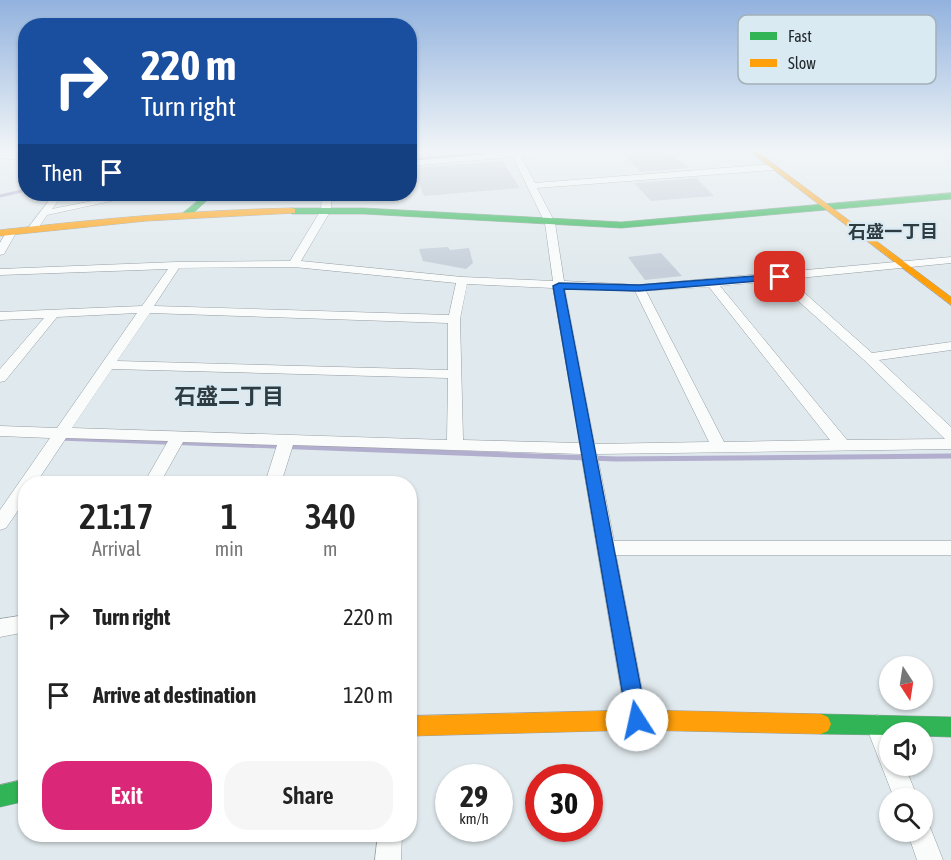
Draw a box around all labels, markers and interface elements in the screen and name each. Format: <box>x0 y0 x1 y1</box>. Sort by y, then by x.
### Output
legend <box>738 15 936 84</box>
text: Fast <box>788 27 812 45</box>
text: 220 m <box>141 41 236 89</box>
icon: right <box>42 42 120 120</box>
text: Slow <box>788 54 816 72</box>
text: Turn right <box>141 91 236 122</box>
icon: arrive <box>95 156 128 189</box>
text: Then <box>42 160 83 186</box>
district label: 石盛一丁目 <box>848 221 938 242</box>
pin <box>754 251 805 302</box>
icon: arrive <box>763 260 796 293</box>
district label: 石盛二丁目 <box>174 383 284 409</box>
text: 21:17 <box>79 495 153 537</box>
text: 1 <box>221 495 238 537</box>
text: 340 <box>305 495 356 537</box>
text: Arrival <box>92 537 141 560</box>
text: min <box>215 537 244 560</box>
text: m <box>323 537 337 560</box>
icon: right <box>42 601 75 634</box>
text: Turn right <box>93 604 170 630</box>
text: 220 m <box>343 604 393 630</box>
north arrow <box>879 656 933 710</box>
map controls <box>879 656 933 842</box>
icon: arrive <box>42 679 75 712</box>
text: Arrive at destination <box>93 682 256 708</box>
text: 120 m <box>343 682 393 708</box>
position arrow <box>605 688 669 752</box>
button: sound <box>879 722 933 776</box>
button: Exit <box>42 761 212 830</box>
button: Share <box>224 761 393 830</box>
speed limit sign: 30 <box>525 764 603 842</box>
text: 29 <box>460 779 488 813</box>
button: search <box>879 788 933 842</box>
text: km/h <box>459 810 489 827</box>

